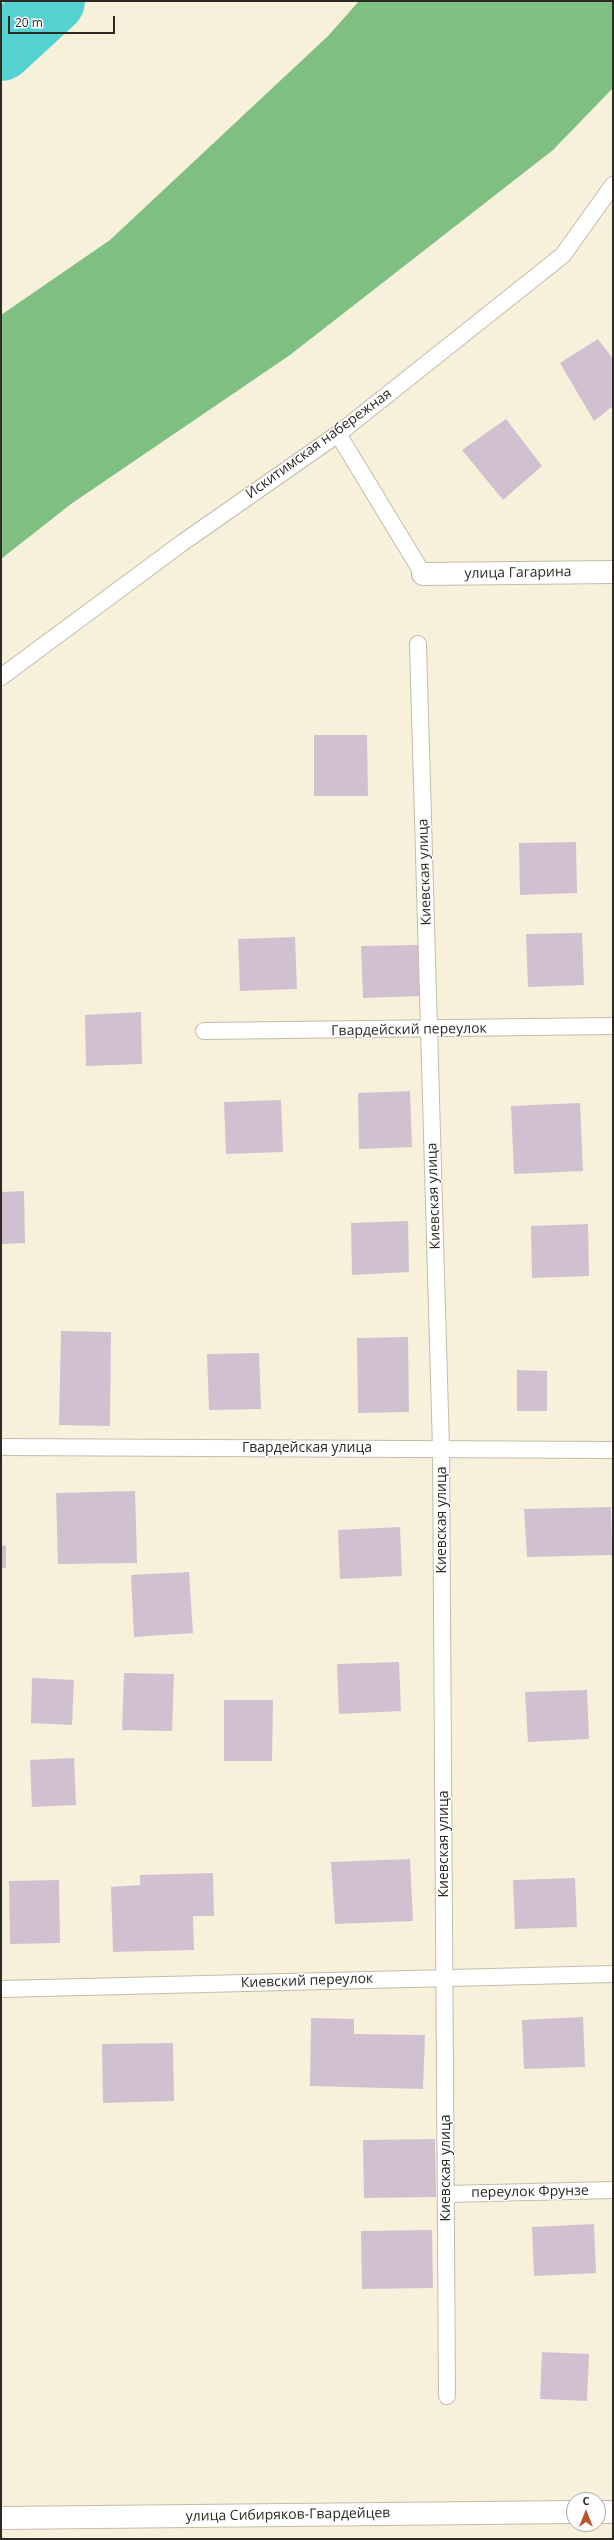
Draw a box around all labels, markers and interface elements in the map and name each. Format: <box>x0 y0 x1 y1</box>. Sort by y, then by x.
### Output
scale bar <box>10 8 117 34</box>
text: 20 m <box>15 14 43 31</box>
street label: Искитимская набережная <box>243 385 395 503</box>
street label: улица Гагарина <box>464 564 572 582</box>
street label: Киевская улица <box>415 818 435 926</box>
street label: Гвардейский переулок <box>331 1020 487 1040</box>
street label: Киевская улица <box>424 1142 444 1250</box>
street label: Гвардейская улица <box>242 1440 372 1456</box>
street label: Киевская улица <box>434 1467 450 1573</box>
street label: Киевская улица <box>436 1791 452 1897</box>
street label: Киевский переулок <box>241 1970 373 1992</box>
street label: Киевская улица <box>438 2115 454 2221</box>
street label: переулок Фрунзе <box>471 2183 589 2201</box>
north arrow <box>566 2492 606 2532</box>
text: С <box>582 2493 590 2508</box>
street label: улица Сибиряков-Гвардейцев <box>186 2505 390 2525</box>

